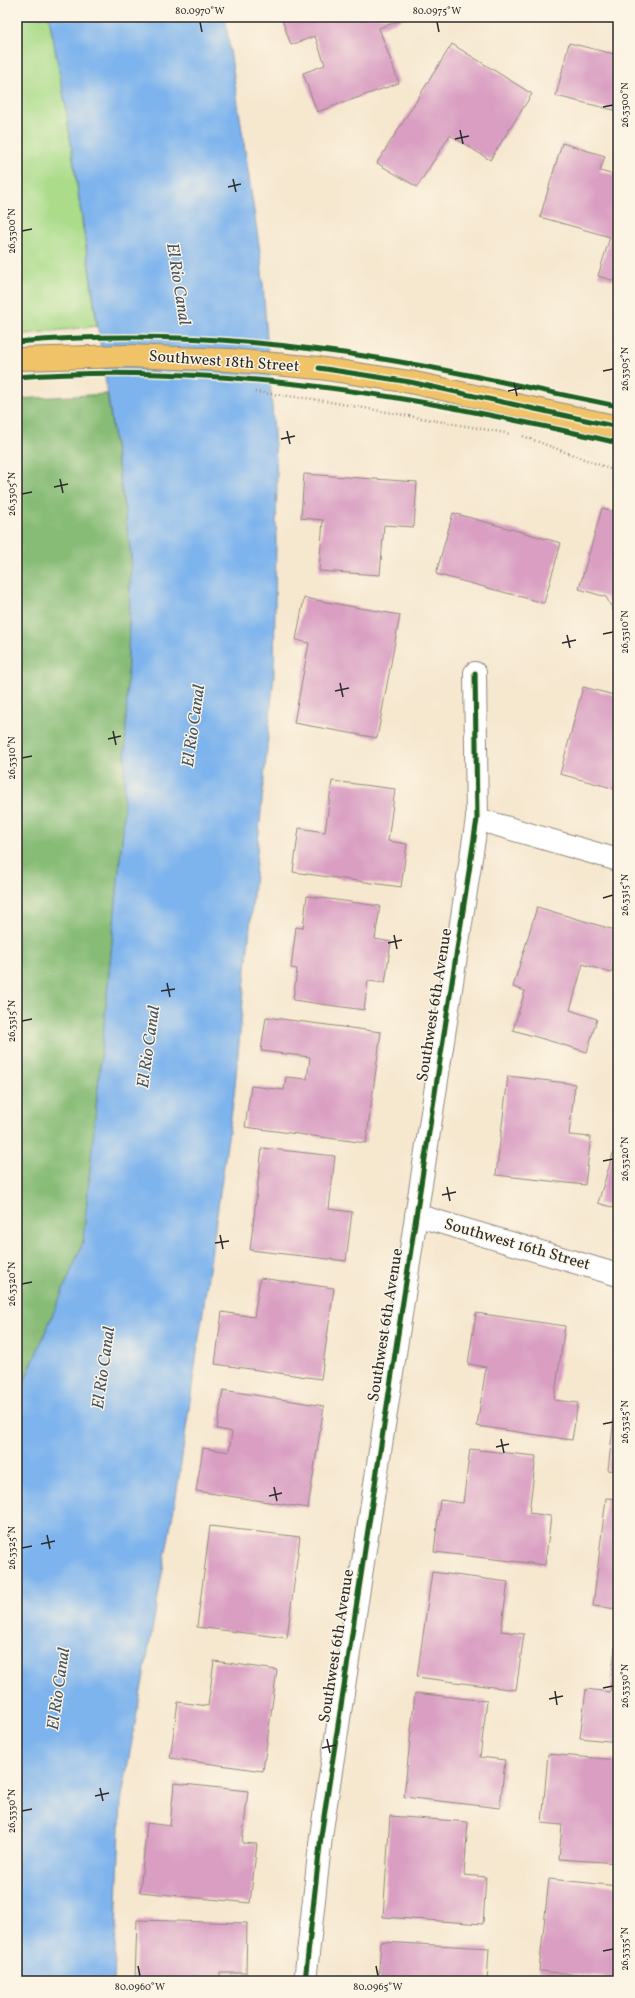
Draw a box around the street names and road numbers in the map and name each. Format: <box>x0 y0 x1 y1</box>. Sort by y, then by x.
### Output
street label: Southwest 18th Street <box>148 346 300 378</box>
street label: Southwest 6th Avenue <box>412 927 458 1083</box>
street label: Southwest 16th Street <box>441 1214 593 1276</box>
street label: Southwest 6th Avenue <box>363 1247 409 1403</box>
street label: Southwest 6th Avenue <box>314 1568 360 1724</box>

